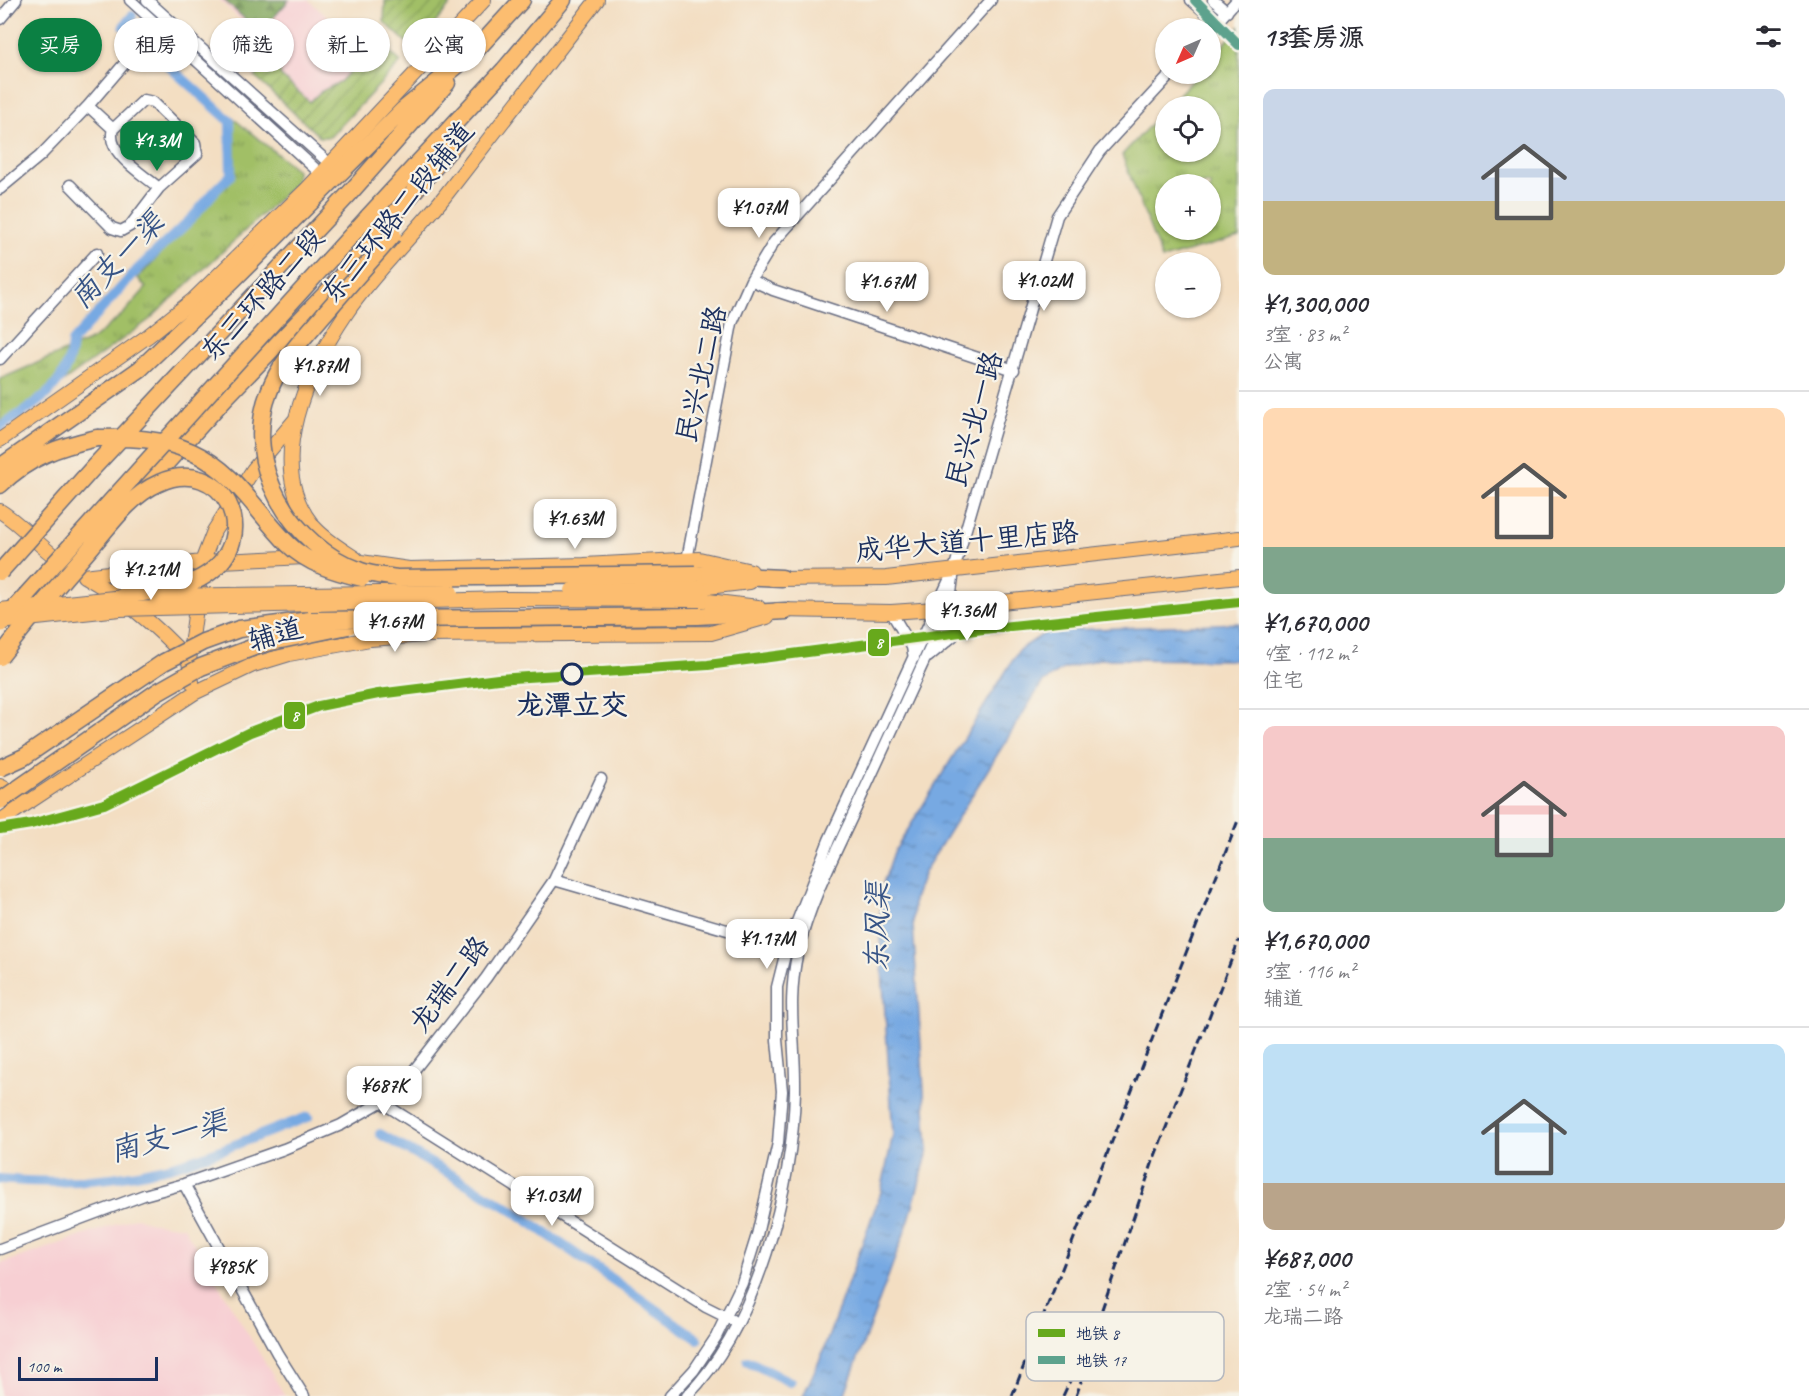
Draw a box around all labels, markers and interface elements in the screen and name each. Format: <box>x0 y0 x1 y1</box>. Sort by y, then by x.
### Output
chip: 买房 <box>18 18 102 72</box>
chip: 租房 <box>114 18 198 72</box>
chip: 筛选 <box>210 18 294 72</box>
chip: 新上 <box>306 18 390 72</box>
chip: 公寓 <box>402 18 486 72</box>
north arrow <box>1155 18 1221 84</box>
map controls <box>1155 18 1221 318</box>
icon: filters <box>1752 20 1785 53</box>
text: 13套房源 <box>1263 21 1364 54</box>
button: locate <box>1155 96 1221 162</box>
street label: 东三环路二段辅道 <box>313 114 481 310</box>
pin: ¥1.3M <box>115 121 199 172</box>
text: ¥1.3M <box>134 128 180 153</box>
icon: home <box>1470 128 1578 236</box>
button: + <box>1155 174 1221 240</box>
pin: ¥1.07M <box>710 188 808 239</box>
text: ¥1.07M <box>732 195 786 220</box>
water label: 南支一渠 <box>62 201 174 316</box>
street label: 东三环路二段 <box>193 220 331 368</box>
button: − <box>1155 252 1221 318</box>
pin: ¥1.02M <box>995 261 1093 312</box>
pin: ¥1.67M <box>838 262 936 313</box>
text: ¥1.02M <box>1017 268 1071 293</box>
text: ¥1.67M <box>860 269 914 294</box>
text: ¥1,300,000 <box>1263 287 1367 320</box>
street label: 民兴北二路 <box>668 302 734 446</box>
text: 3室 · 83 m² <box>1263 322 1346 347</box>
pin: ¥1.87M <box>271 346 369 397</box>
street label: 民兴北一路 <box>938 347 1010 491</box>
text: 公寓 <box>1263 349 1303 374</box>
text: ¥1.87M <box>293 353 347 378</box>
icon: home <box>1470 447 1578 555</box>
pin: ¥1.63M <box>526 499 624 550</box>
text: ¥1.63M <box>548 506 602 531</box>
street label: 成华大道十里店路 <box>854 514 1080 568</box>
pin: ¥1.21M <box>102 550 200 601</box>
text: ¥1.21M <box>124 557 178 582</box>
pin: ¥1.36M <box>918 591 1016 642</box>
text: ¥1.36M <box>940 598 994 623</box>
pin: ¥1.67M <box>346 602 444 653</box>
text: ¥1,670,000 <box>1263 606 1367 639</box>
street label: 辅道 <box>243 609 307 659</box>
text: ¥1.67M <box>368 609 422 634</box>
line badge: 8 <box>867 628 890 657</box>
text: 8 <box>875 633 884 653</box>
text: 4室 · 112 m² <box>1263 641 1355 666</box>
marker: 龙潭立交 <box>561 663 583 685</box>
text: 住宅 <box>1263 668 1303 693</box>
place label: 龙潭立交 <box>516 687 628 722</box>
line badge: 8 <box>283 701 306 730</box>
text: 8 <box>291 706 300 726</box>
icon: home <box>1470 765 1578 873</box>
water label: 东风渠 <box>857 879 897 972</box>
pin: ¥1.17M <box>718 919 816 970</box>
text: ¥1,670,000 <box>1263 924 1367 957</box>
text: ¥1.17M <box>740 926 794 951</box>
street label: 龙瑞二路 <box>401 929 497 1039</box>
text: 3室 · 116 m² <box>1263 959 1355 984</box>
text: 辅道 <box>1263 986 1303 1011</box>
pin: ¥687K <box>342 1066 426 1117</box>
text: ¥687K <box>361 1073 407 1098</box>
icon: home <box>1470 1083 1578 1191</box>
water label: 南支一渠 <box>105 1101 234 1170</box>
pin: ¥1.03M <box>503 1176 601 1227</box>
text: ¥1.03M <box>525 1183 579 1208</box>
text: ¥687,000 <box>1263 1242 1351 1275</box>
pin: ¥985K <box>189 1247 273 1298</box>
text: ¥985K <box>208 1254 254 1279</box>
text: 2室 · 54 m² <box>1263 1277 1346 1302</box>
text: 龙瑞二路 <box>1263 1304 1343 1329</box>
legend <box>1026 1312 1224 1381</box>
text: 地铁 8 <box>1076 1324 1121 1344</box>
text: 地铁 17 <box>1076 1351 1127 1371</box>
scale bar <box>18 1354 158 1382</box>
text: 100 m <box>27 1357 61 1377</box>

